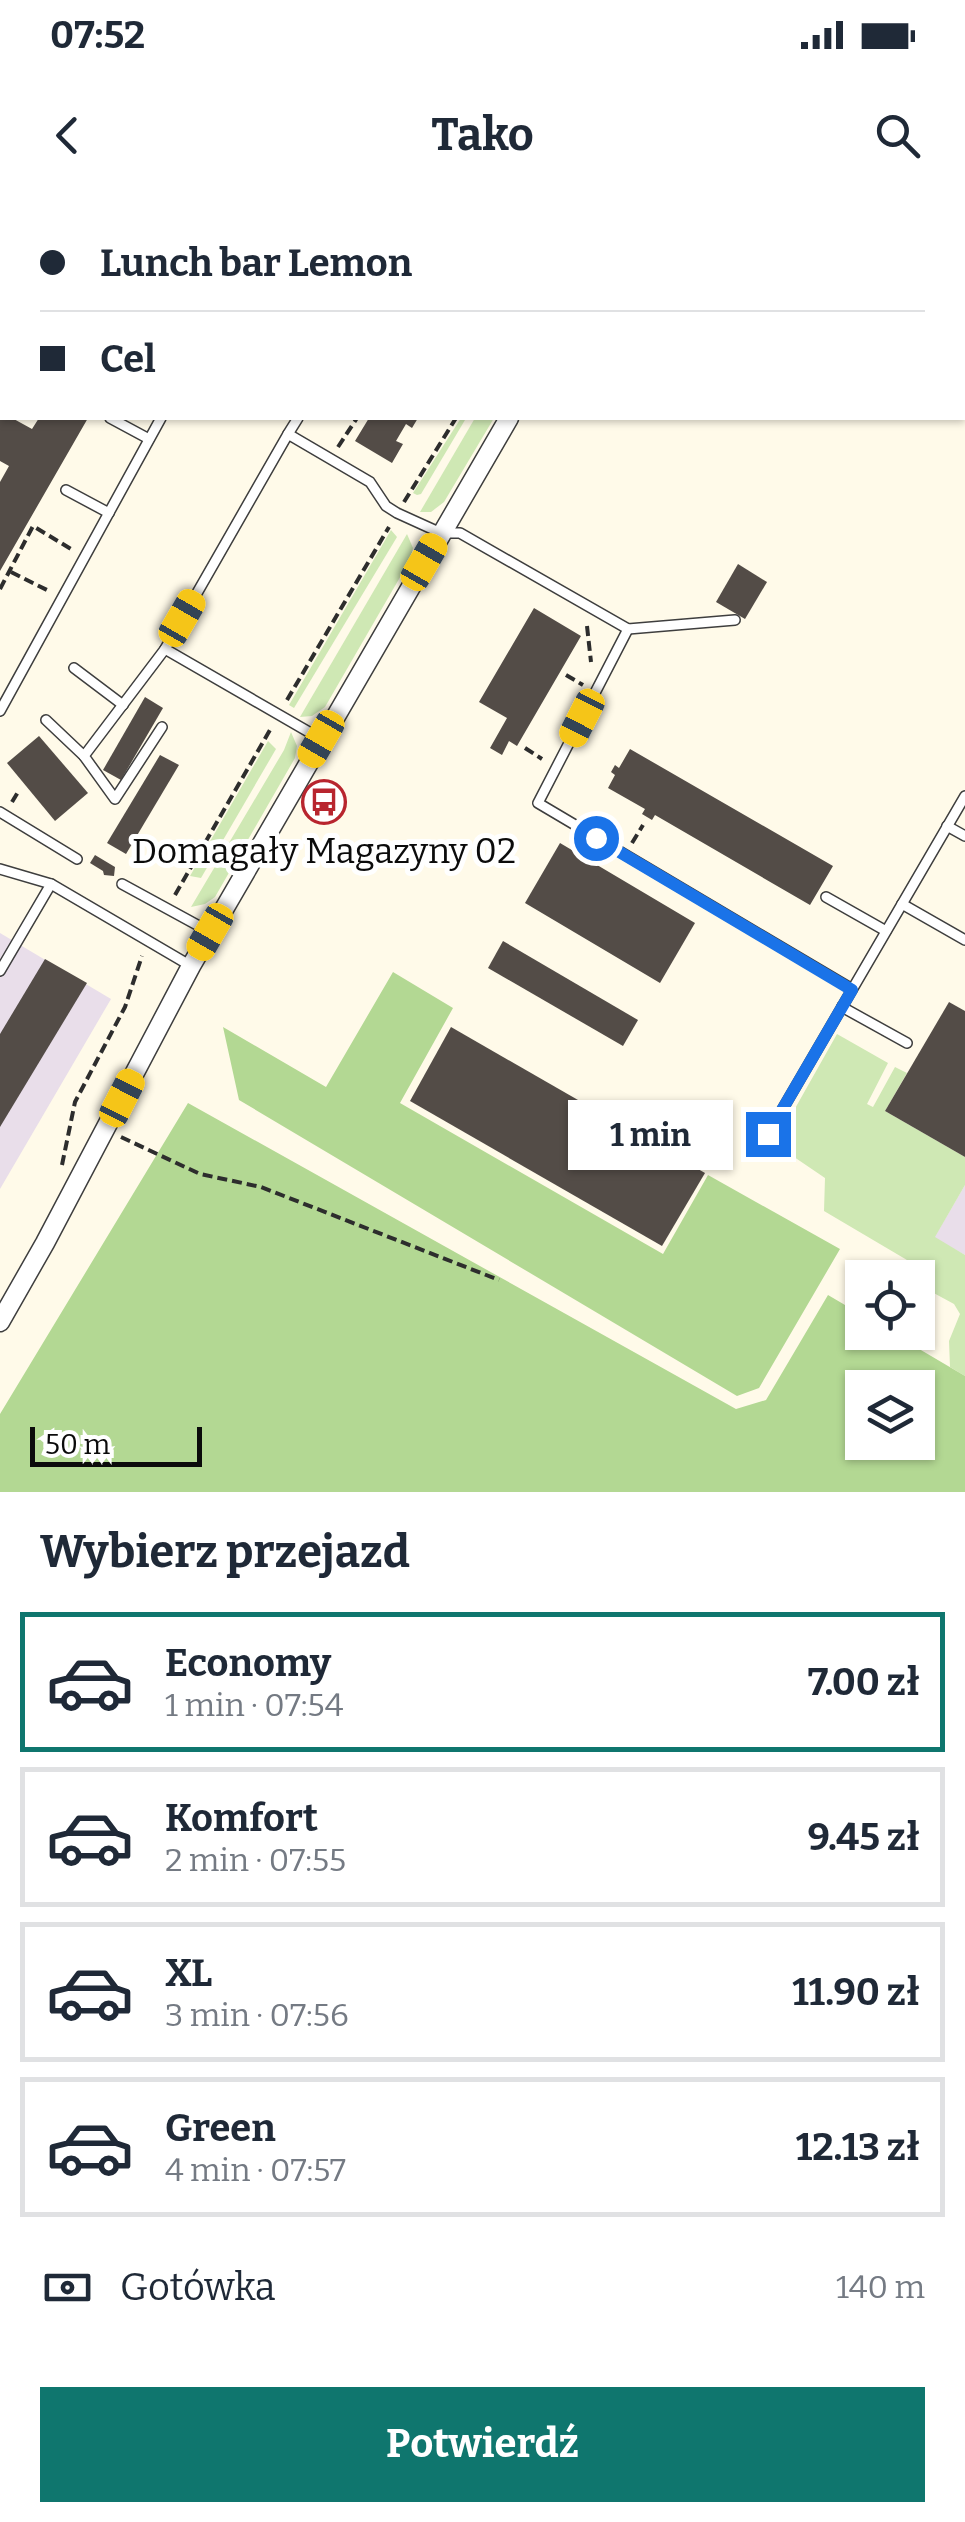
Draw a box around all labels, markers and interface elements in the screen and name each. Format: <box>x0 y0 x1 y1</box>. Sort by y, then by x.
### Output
text: 07:52 <box>50 12 145 58</box>
icon: back <box>40 108 95 163</box>
text: Tako <box>431 108 534 162</box>
icon: search <box>870 108 925 163</box>
text: Lunch bar Lemon <box>100 240 412 286</box>
text: Cel <box>100 336 156 382</box>
car <box>396 529 452 595</box>
car <box>154 585 210 651</box>
car <box>555 684 609 752</box>
car <box>293 706 349 772</box>
bus stop icon: Domagały Magazyny 02 <box>301 779 347 825</box>
route start <box>574 816 619 861</box>
place label: Domagały Magazyny 02 <box>132 830 516 872</box>
car <box>182 899 238 965</box>
car <box>95 1064 149 1132</box>
callout: 1 min <box>568 1099 733 1169</box>
route end <box>746 1112 791 1157</box>
text: 1 min <box>610 1116 691 1154</box>
map controls <box>845 1260 935 1460</box>
button: locate <box>845 1260 935 1350</box>
button: layers <box>845 1370 935 1460</box>
scale bar <box>30 1422 202 1466</box>
text: 50 m <box>45 1428 110 1461</box>
text: Wybierz przejazd <box>40 1525 410 1579</box>
icon: car <box>45 1637 135 1727</box>
text: Economy <box>165 1640 331 1686</box>
text: 7.00 zł <box>808 1659 920 1705</box>
text: 1 min · 07:54 <box>165 1686 343 1724</box>
icon: car <box>45 1792 135 1882</box>
text: Komfort <box>165 1795 318 1841</box>
text: 9.45 zł <box>808 1814 920 1860</box>
text: 2 min · 07:55 <box>165 1841 346 1879</box>
icon: car <box>45 1947 135 2037</box>
text: XL <box>165 1950 212 1996</box>
text: 11.90 zł <box>792 1969 920 2015</box>
text: 3 min · 07:56 <box>165 1996 349 2034</box>
icon: car <box>45 2102 135 2192</box>
text: Green <box>165 2105 276 2151</box>
text: 12.13 zł <box>796 2124 920 2170</box>
text: 4 min · 07:57 <box>165 2151 346 2189</box>
icon: cash <box>40 2260 95 2315</box>
text: Gotówka <box>120 2264 275 2310</box>
text: 140 m <box>836 2268 925 2306</box>
button: Potwierdź <box>40 2387 925 2502</box>

